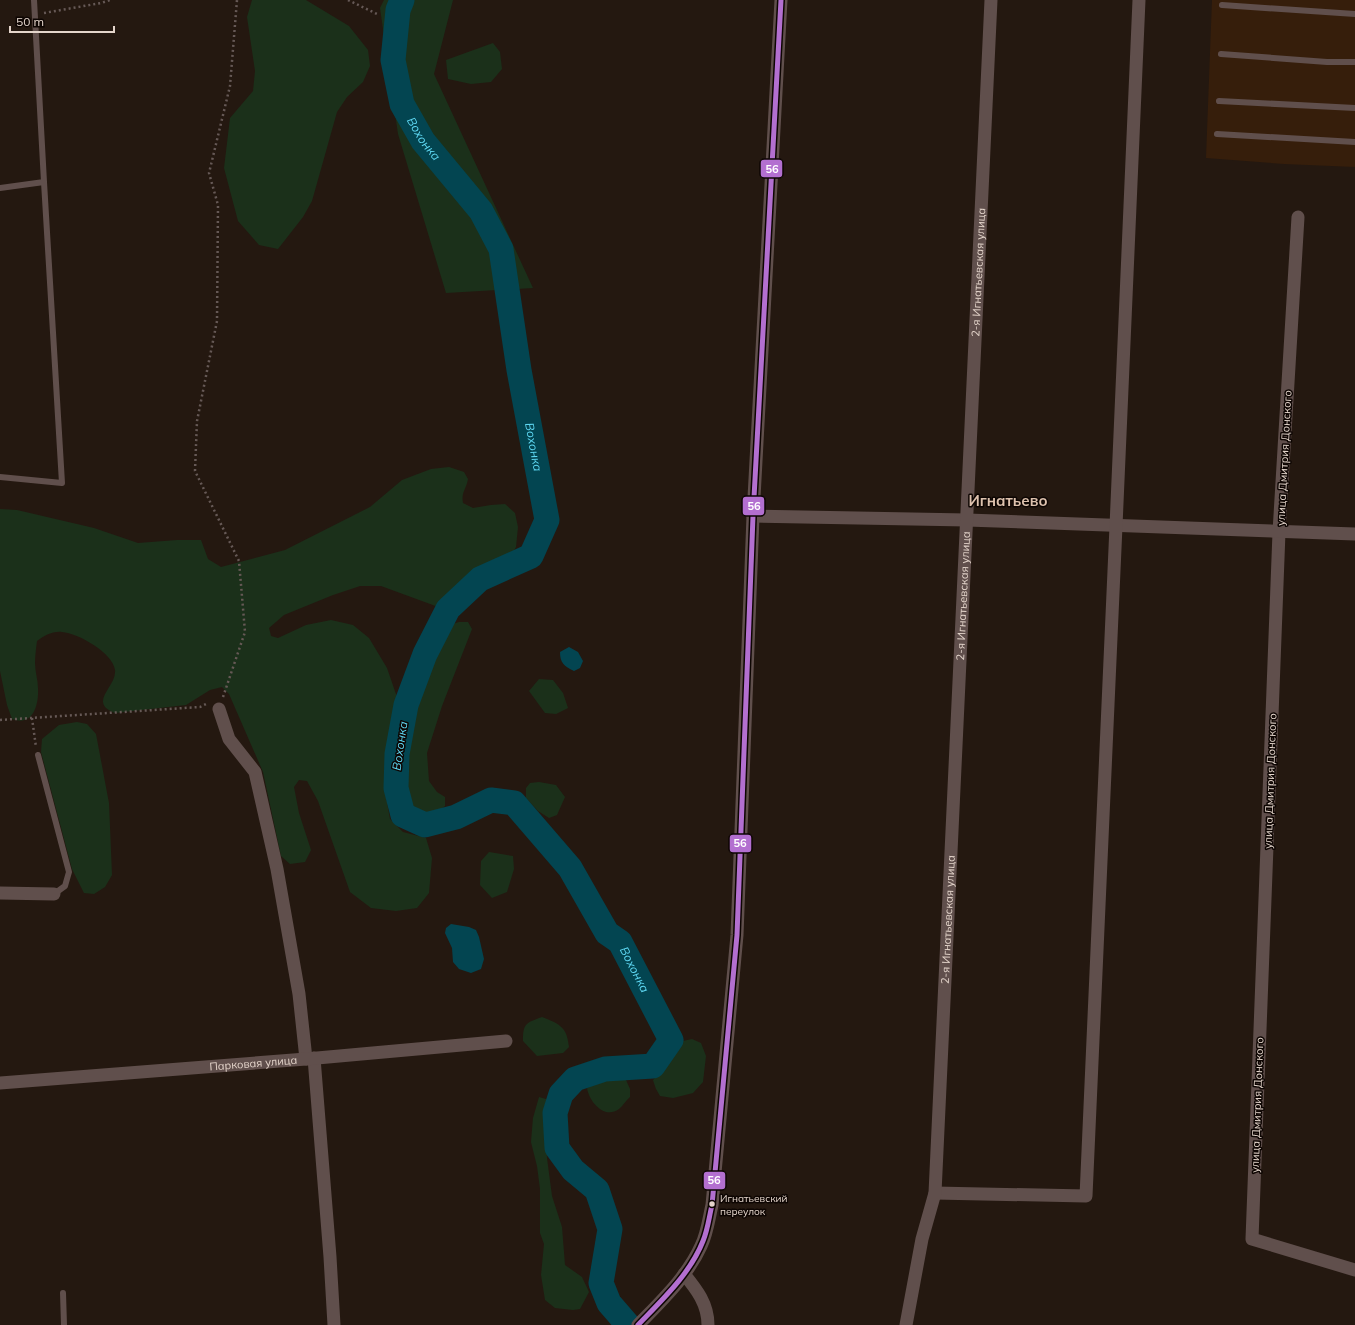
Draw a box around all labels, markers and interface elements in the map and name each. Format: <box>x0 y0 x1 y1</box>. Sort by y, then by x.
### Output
scale bar <box>10 8 114 34</box>
text: 50 m <box>16 14 44 29</box>
water label: Вохонка <box>404 114 444 163</box>
line badge: 56 <box>760 159 783 178</box>
text: 56 <box>765 162 779 176</box>
street label: 2-я Игнатьевская улица <box>968 207 988 337</box>
street label: улица Дмитрия Донского <box>1273 390 1295 526</box>
water label: Вохонка <box>522 421 546 473</box>
district label: Игнатьево <box>968 491 1048 510</box>
line badge: 56 <box>742 496 765 516</box>
text: 56 <box>747 499 761 513</box>
street label: 2-я Игнатьевская улица <box>953 531 973 661</box>
street label: улица Дмитрия Донского <box>1261 713 1279 849</box>
water label: Вохонка <box>389 720 410 771</box>
line badge: 56 <box>729 834 752 853</box>
text: 56 <box>733 836 747 850</box>
street label: 2-я Игнатьевская улица <box>938 855 958 984</box>
water label: Вохонка <box>617 944 653 995</box>
street label: улица Дмитрия Донского <box>1248 1037 1266 1173</box>
street label: Парковая улица <box>209 1053 298 1074</box>
line badge: 56 <box>703 1171 726 1190</box>
text: 56 <box>707 1173 721 1187</box>
place label: Игнатьевский переулок <box>720 1192 788 1218</box>
marker: Игнатьевский переулок <box>707 1199 717 1209</box>

